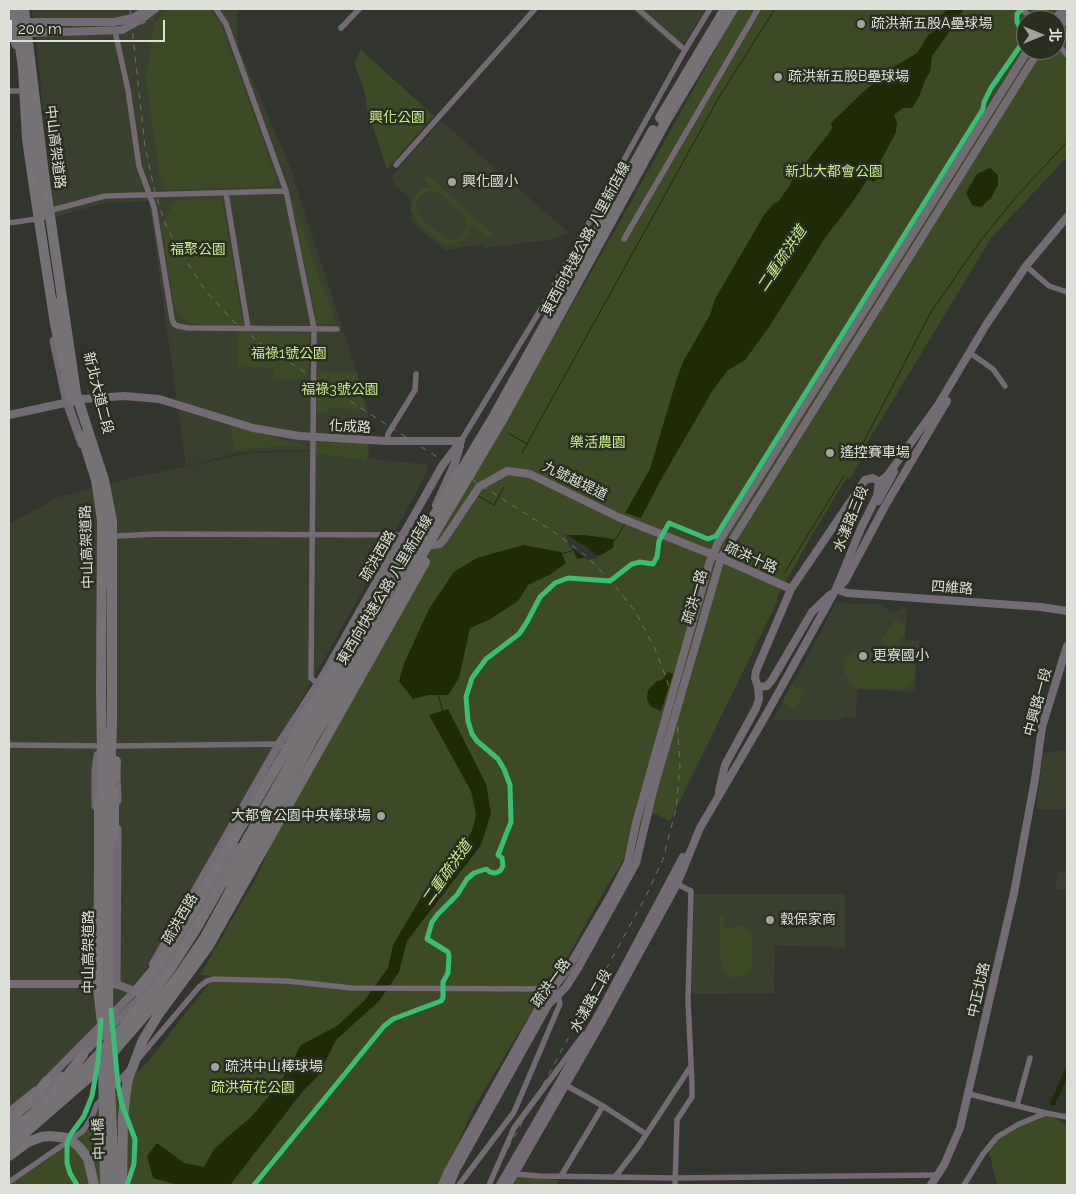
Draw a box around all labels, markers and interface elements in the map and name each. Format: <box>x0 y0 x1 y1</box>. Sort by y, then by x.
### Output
scale bar <box>12 10 168 42</box>
north arrow <box>1016 10 1066 60</box>
place label: 疏洪新五股A壘球場 <box>871 16 992 32</box>
marker: 疏洪新五股A壘球場 <box>855 18 867 30</box>
text: 200 m <box>18 20 62 38</box>
text: 北 <box>1047 28 1063 42</box>
place label: 疏洪新五股B壘球場 <box>788 69 909 85</box>
marker: 疏洪新五股B壘球場 <box>772 71 784 83</box>
street label: 中山高架道路 <box>42 104 68 190</box>
park label: 興化公園 <box>369 110 425 126</box>
street label: 東西向快速公路 八里新店線 <box>538 159 634 319</box>
park label: 新北大都會公園 <box>785 164 883 180</box>
place label: 興化國小 <box>462 174 518 190</box>
marker: 興化國小 <box>446 176 458 188</box>
water label: 二重疏洪道 <box>754 223 810 295</box>
park label: 福聚公園 <box>170 242 226 258</box>
park label: 福祿1號公園 <box>251 346 327 362</box>
street label: 新北大道二段 <box>80 350 116 436</box>
park label: 福祿3號公園 <box>301 382 379 398</box>
street label: 化成路 <box>329 418 371 436</box>
park label: 樂活農園 <box>570 435 626 451</box>
place label: 遙控賽車場 <box>840 445 910 461</box>
marker: 遙控賽車場 <box>824 447 836 459</box>
street label: 九號越堤道 <box>540 458 610 504</box>
street label: 水漾路三段 <box>830 483 872 555</box>
street label: 中山高架道路 <box>77 505 97 589</box>
street label: 東西向快速公路 八里新店線 <box>334 512 436 668</box>
street label: 疏洪西路 <box>357 528 399 584</box>
street label: 疏洪十路 <box>722 539 780 577</box>
street label: 疏洪一路 <box>679 568 711 626</box>
street label: 四維路 <box>930 578 974 598</box>
place label: 更寮國小 <box>873 648 929 664</box>
marker: 更寮國小 <box>857 650 869 662</box>
street label: 中興路一段 <box>1021 666 1055 738</box>
place label: 大都會公園中央棒球場 <box>231 808 371 824</box>
marker: 大都會公園中央棒球場 <box>375 810 387 822</box>
water label: 二重疏洪道 <box>418 837 476 909</box>
street label: 疏洪西路 <box>159 891 201 947</box>
street label: 中山高架道路 <box>81 910 97 994</box>
place label: 穀保家商 <box>780 912 836 928</box>
marker: 穀保家商 <box>764 914 776 926</box>
street label: 疏洪一路 <box>528 955 574 1011</box>
street label: 中正北路 <box>965 961 993 1019</box>
street label: 水漾路二段 <box>567 966 615 1036</box>
place label: 疏洪中山棒球場 <box>225 1059 323 1075</box>
marker: 疏洪中山棒球場 <box>209 1061 221 1073</box>
park label: 疏洪荷花公園 <box>211 1080 295 1096</box>
street label: 中山橋 <box>90 1118 108 1160</box>

